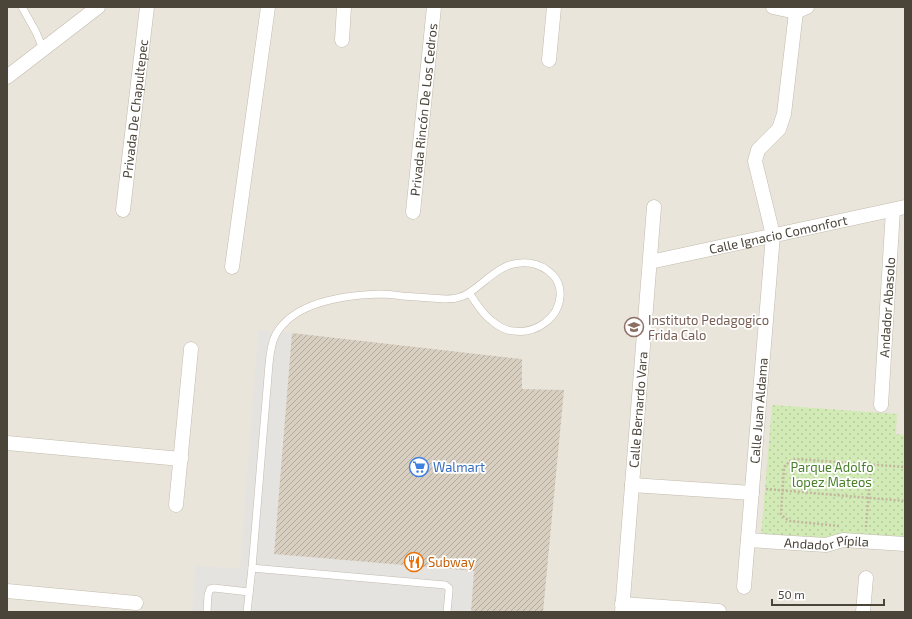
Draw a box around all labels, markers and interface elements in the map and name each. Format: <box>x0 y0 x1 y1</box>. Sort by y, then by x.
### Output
street label: Privada Rincón De Los Cedros <box>407 22 440 197</box>
street label: Privada De Chapultepec <box>119 38 151 179</box>
street label: Calle Ignacio Comonfort <box>707 212 849 257</box>
street label: Andador Abasolo <box>876 257 898 358</box>
place label: Instituto Pedagogico Frida Calo <box>648 312 769 343</box>
school or university icon: Instituto Pedagogico Frida Calo <box>623 316 645 338</box>
street label: Calle Bernardo Vara <box>625 351 651 468</box>
street label: Calle Juan Aldama <box>746 357 771 464</box>
supermarket icon: Walmart <box>408 456 430 478</box>
place label: Walmart <box>433 459 485 475</box>
park label: Parque Adolfo lopez Mateos <box>790 459 874 490</box>
street label: Andador Pípila <box>784 532 869 553</box>
restaurant icon: Subway <box>403 551 425 573</box>
place label: Subway <box>428 554 475 570</box>
scale bar <box>772 581 884 607</box>
text: 50 m <box>778 587 805 601</box>

